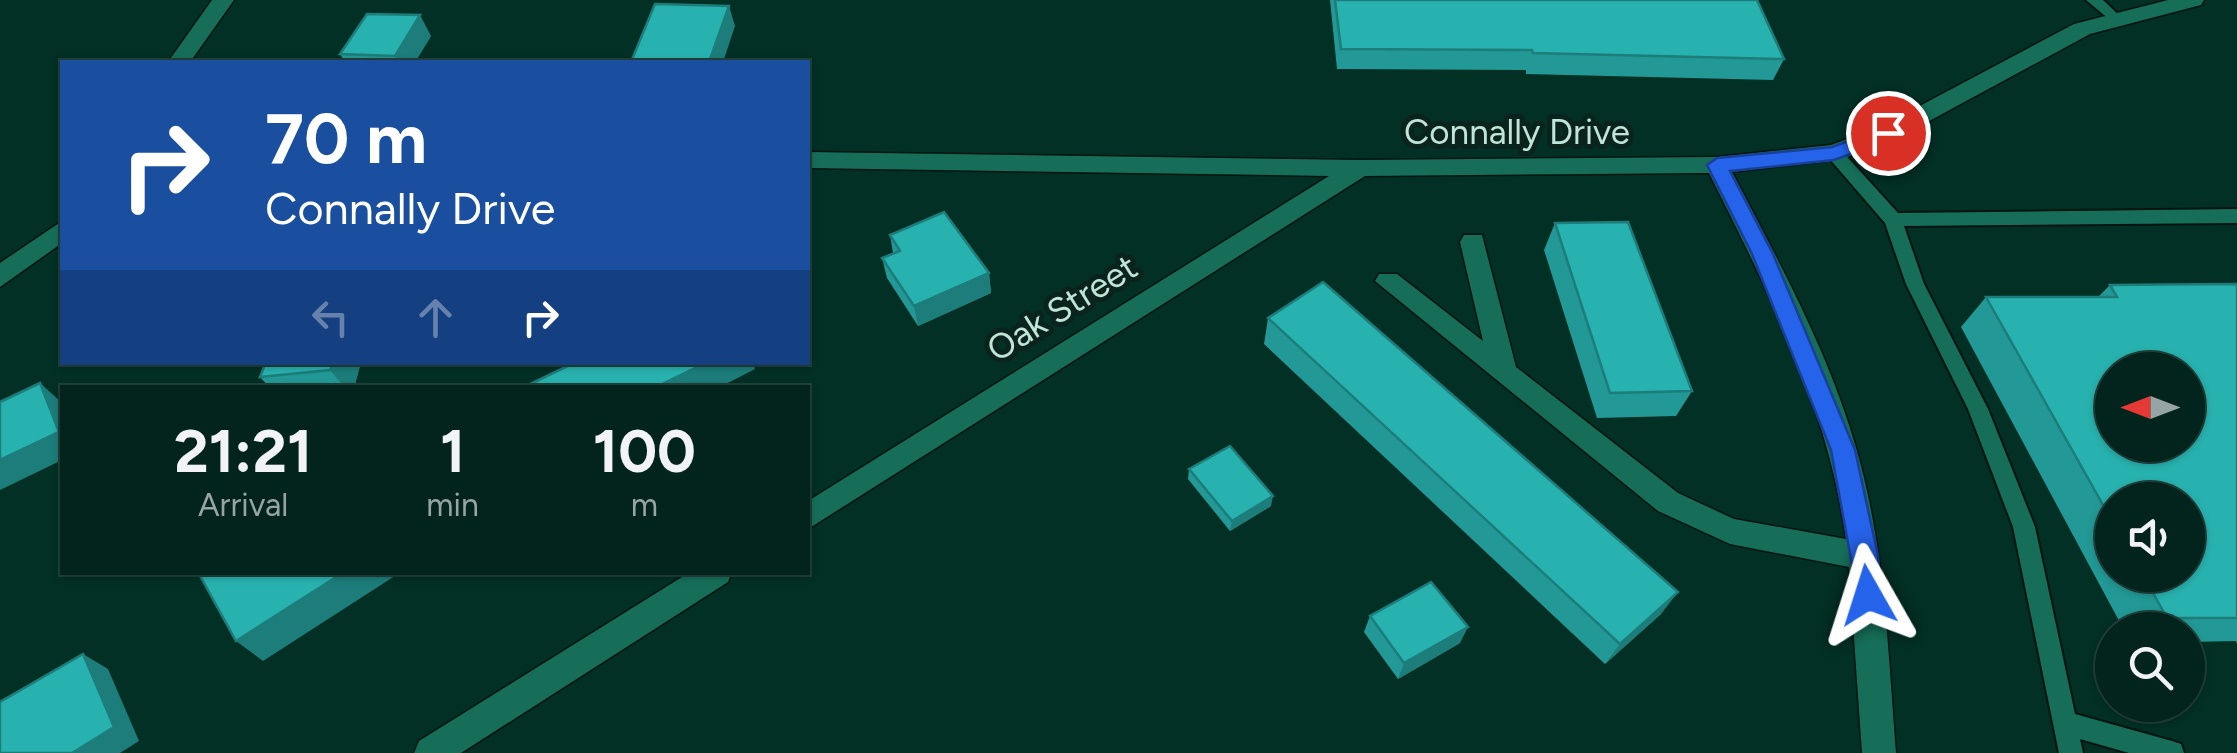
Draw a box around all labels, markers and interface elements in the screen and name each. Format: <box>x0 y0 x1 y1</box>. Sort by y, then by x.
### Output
pin <box>1846 91 1931 176</box>
text: 70 m <box>265 96 427 181</box>
icon: right <box>100 100 230 230</box>
icon: arrive <box>1861 106 1916 161</box>
street label: Connally Drive <box>1404 111 1630 153</box>
text: Connally Drive <box>265 181 555 235</box>
street label: Oak Street <box>979 246 1145 370</box>
icon: left <box>303 290 358 345</box>
icon: ahead <box>408 290 463 345</box>
icon: right <box>513 290 568 345</box>
north arrow <box>2095 352 2205 462</box>
map controls <box>2095 352 2205 722</box>
text: 21:21 <box>174 415 312 487</box>
text: 1 <box>440 415 465 487</box>
text: 100 <box>593 415 696 487</box>
button: sound <box>2095 482 2205 592</box>
text: Arrival <box>198 486 288 524</box>
text: min <box>426 486 479 524</box>
text: m <box>631 486 658 524</box>
position arrow <box>1816 543 1920 647</box>
button: search <box>2095 612 2205 722</box>

